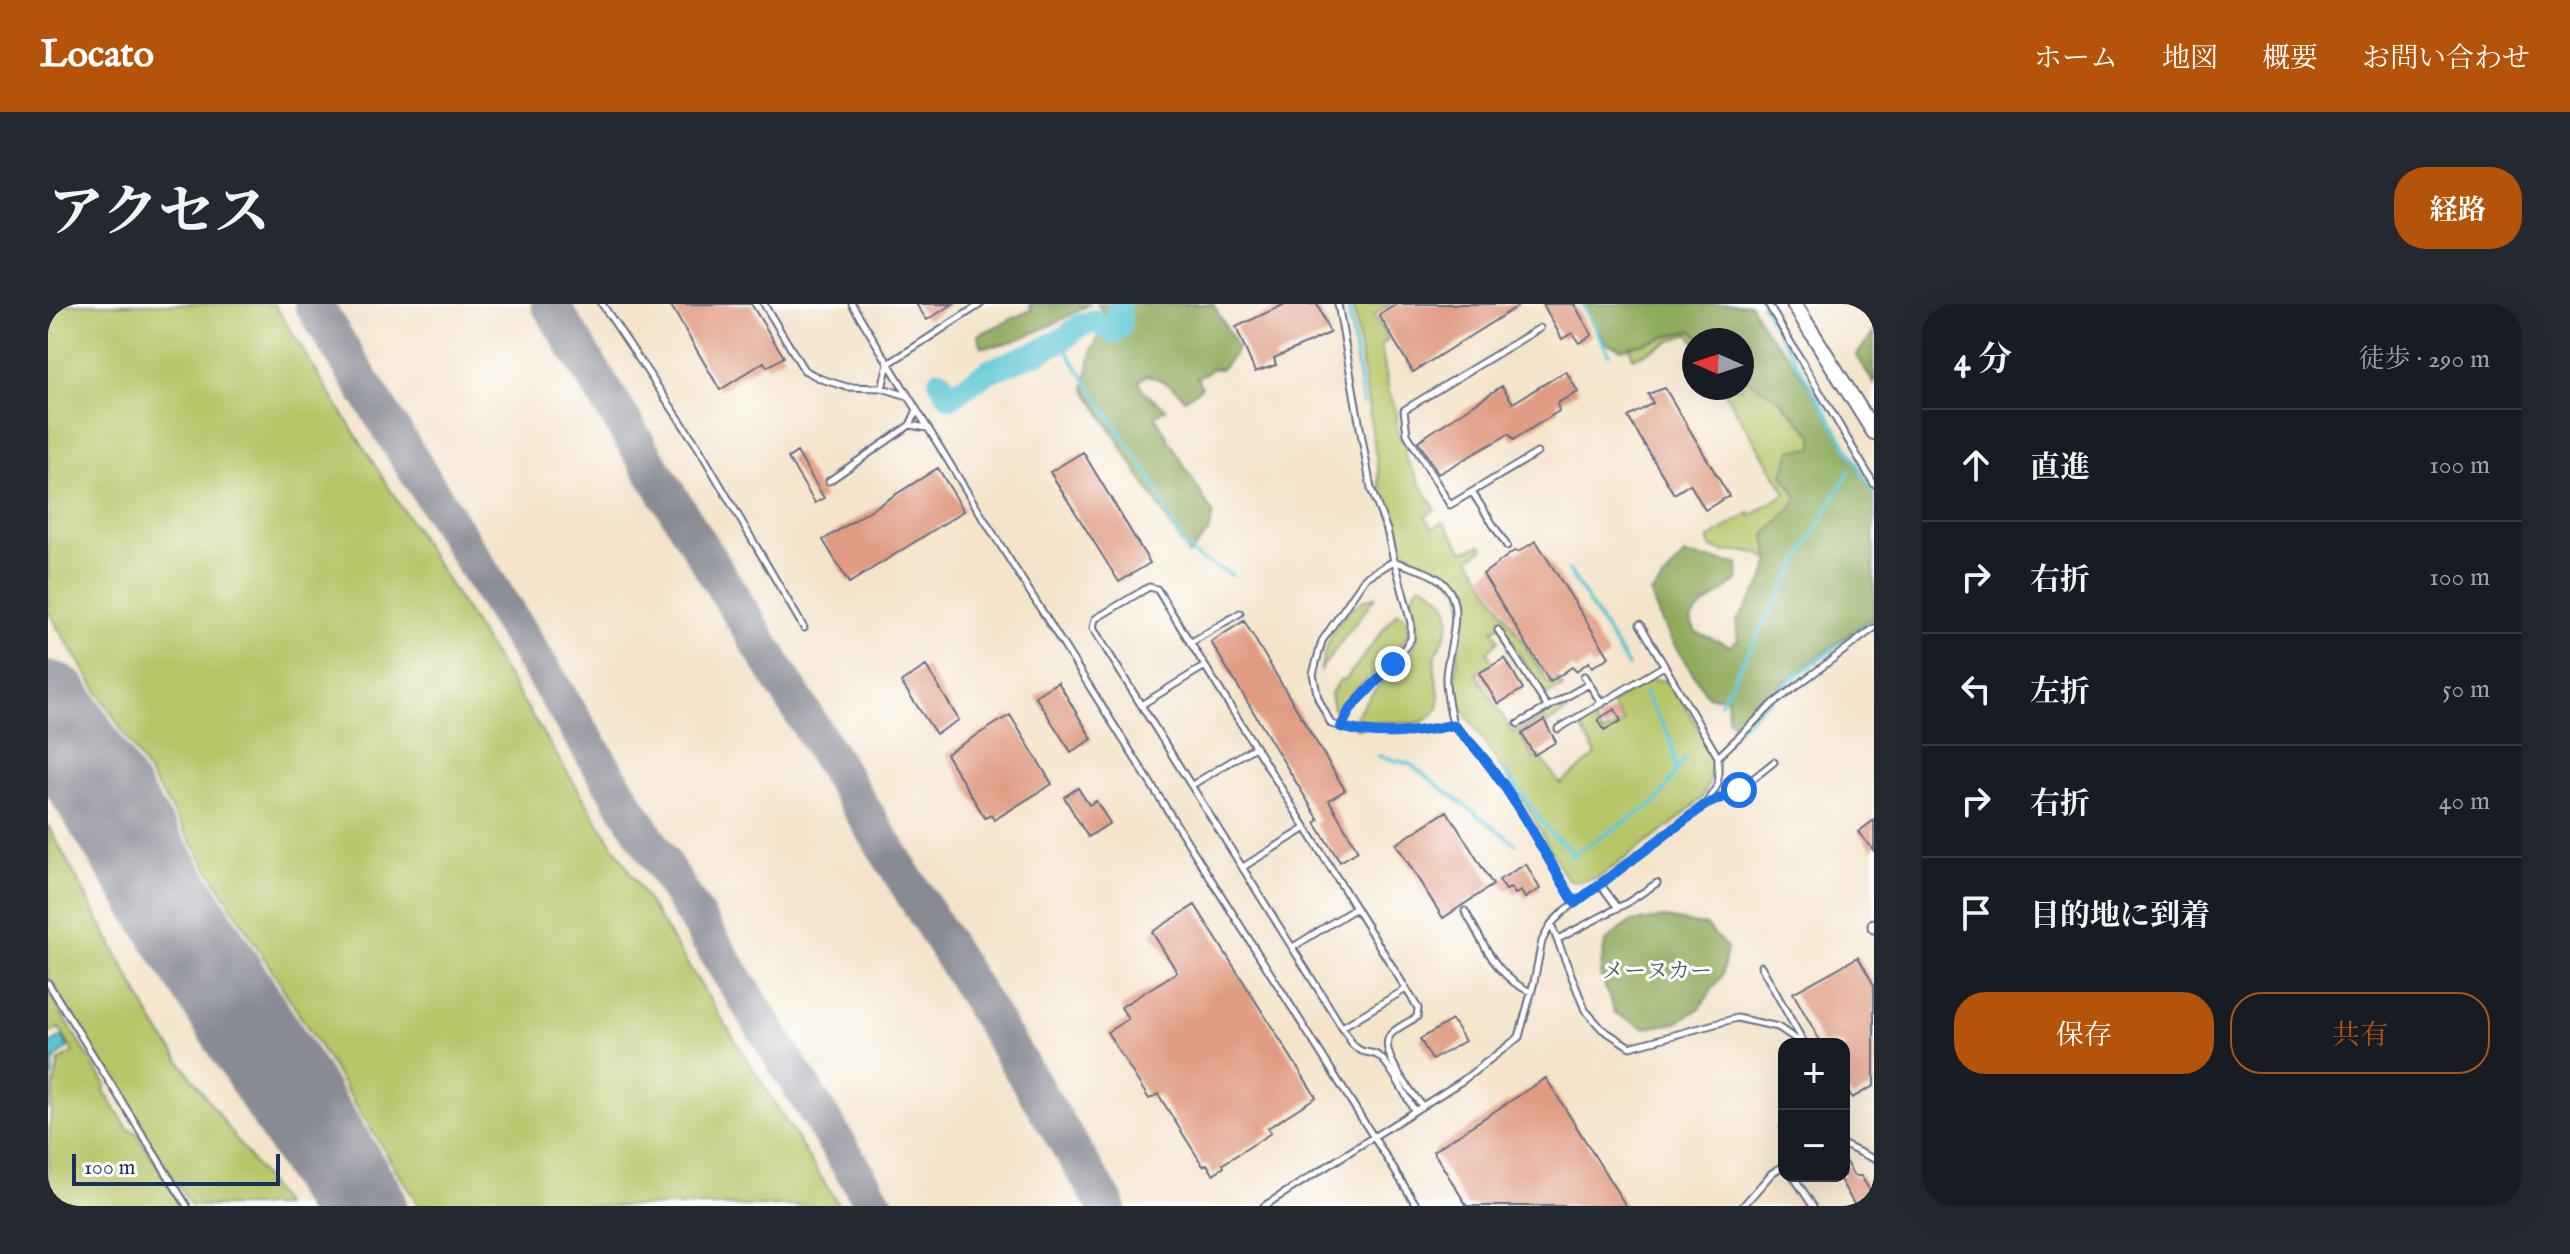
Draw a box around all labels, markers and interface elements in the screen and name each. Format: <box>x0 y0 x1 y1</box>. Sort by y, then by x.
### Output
text: Locato <box>40 32 154 80</box>
text: ホーム <box>2034 42 2118 77</box>
text: 地図 <box>2162 42 2218 77</box>
text: 概要 <box>2262 42 2318 77</box>
text: お問い合わせ <box>2362 42 2530 77</box>
button: 経路 <box>2394 167 2522 249</box>
text: アクセス <box>48 179 270 250</box>
north arrow <box>1682 328 1754 400</box>
text: 4 分 <box>1954 339 2012 382</box>
text: 徒歩 · 290 m <box>2359 343 2490 376</box>
icon: ahead <box>1954 443 1998 487</box>
text: 100 m <box>2429 449 2490 482</box>
text: 直進 <box>2030 450 2090 488</box>
icon: right <box>1954 555 1998 599</box>
text: 100 m <box>2429 561 2490 594</box>
text: 右折 <box>2030 562 2090 600</box>
route end <box>1375 646 1411 682</box>
icon: left <box>1954 667 1998 711</box>
text: 50 m <box>2442 673 2490 706</box>
text: 左折 <box>2030 674 2090 712</box>
route start <box>1721 772 1757 808</box>
icon: right <box>1954 779 1998 823</box>
text: 40 m <box>2439 785 2490 818</box>
text: 右折 <box>2030 786 2090 824</box>
icon: arrive <box>1954 891 1998 935</box>
text: 目的地に到着 <box>2030 898 2210 936</box>
park label: メーヌカー <box>1602 958 1712 986</box>
button: 保存 <box>1954 992 2214 1074</box>
button: 共有 <box>2230 992 2490 1074</box>
map controls <box>1778 1038 1850 1182</box>
button: + <box>1778 1038 1850 1110</box>
button: − <box>1778 1110 1850 1182</box>
scale bar <box>72 1150 280 1186</box>
text: 100 m <box>84 1154 136 1182</box>

